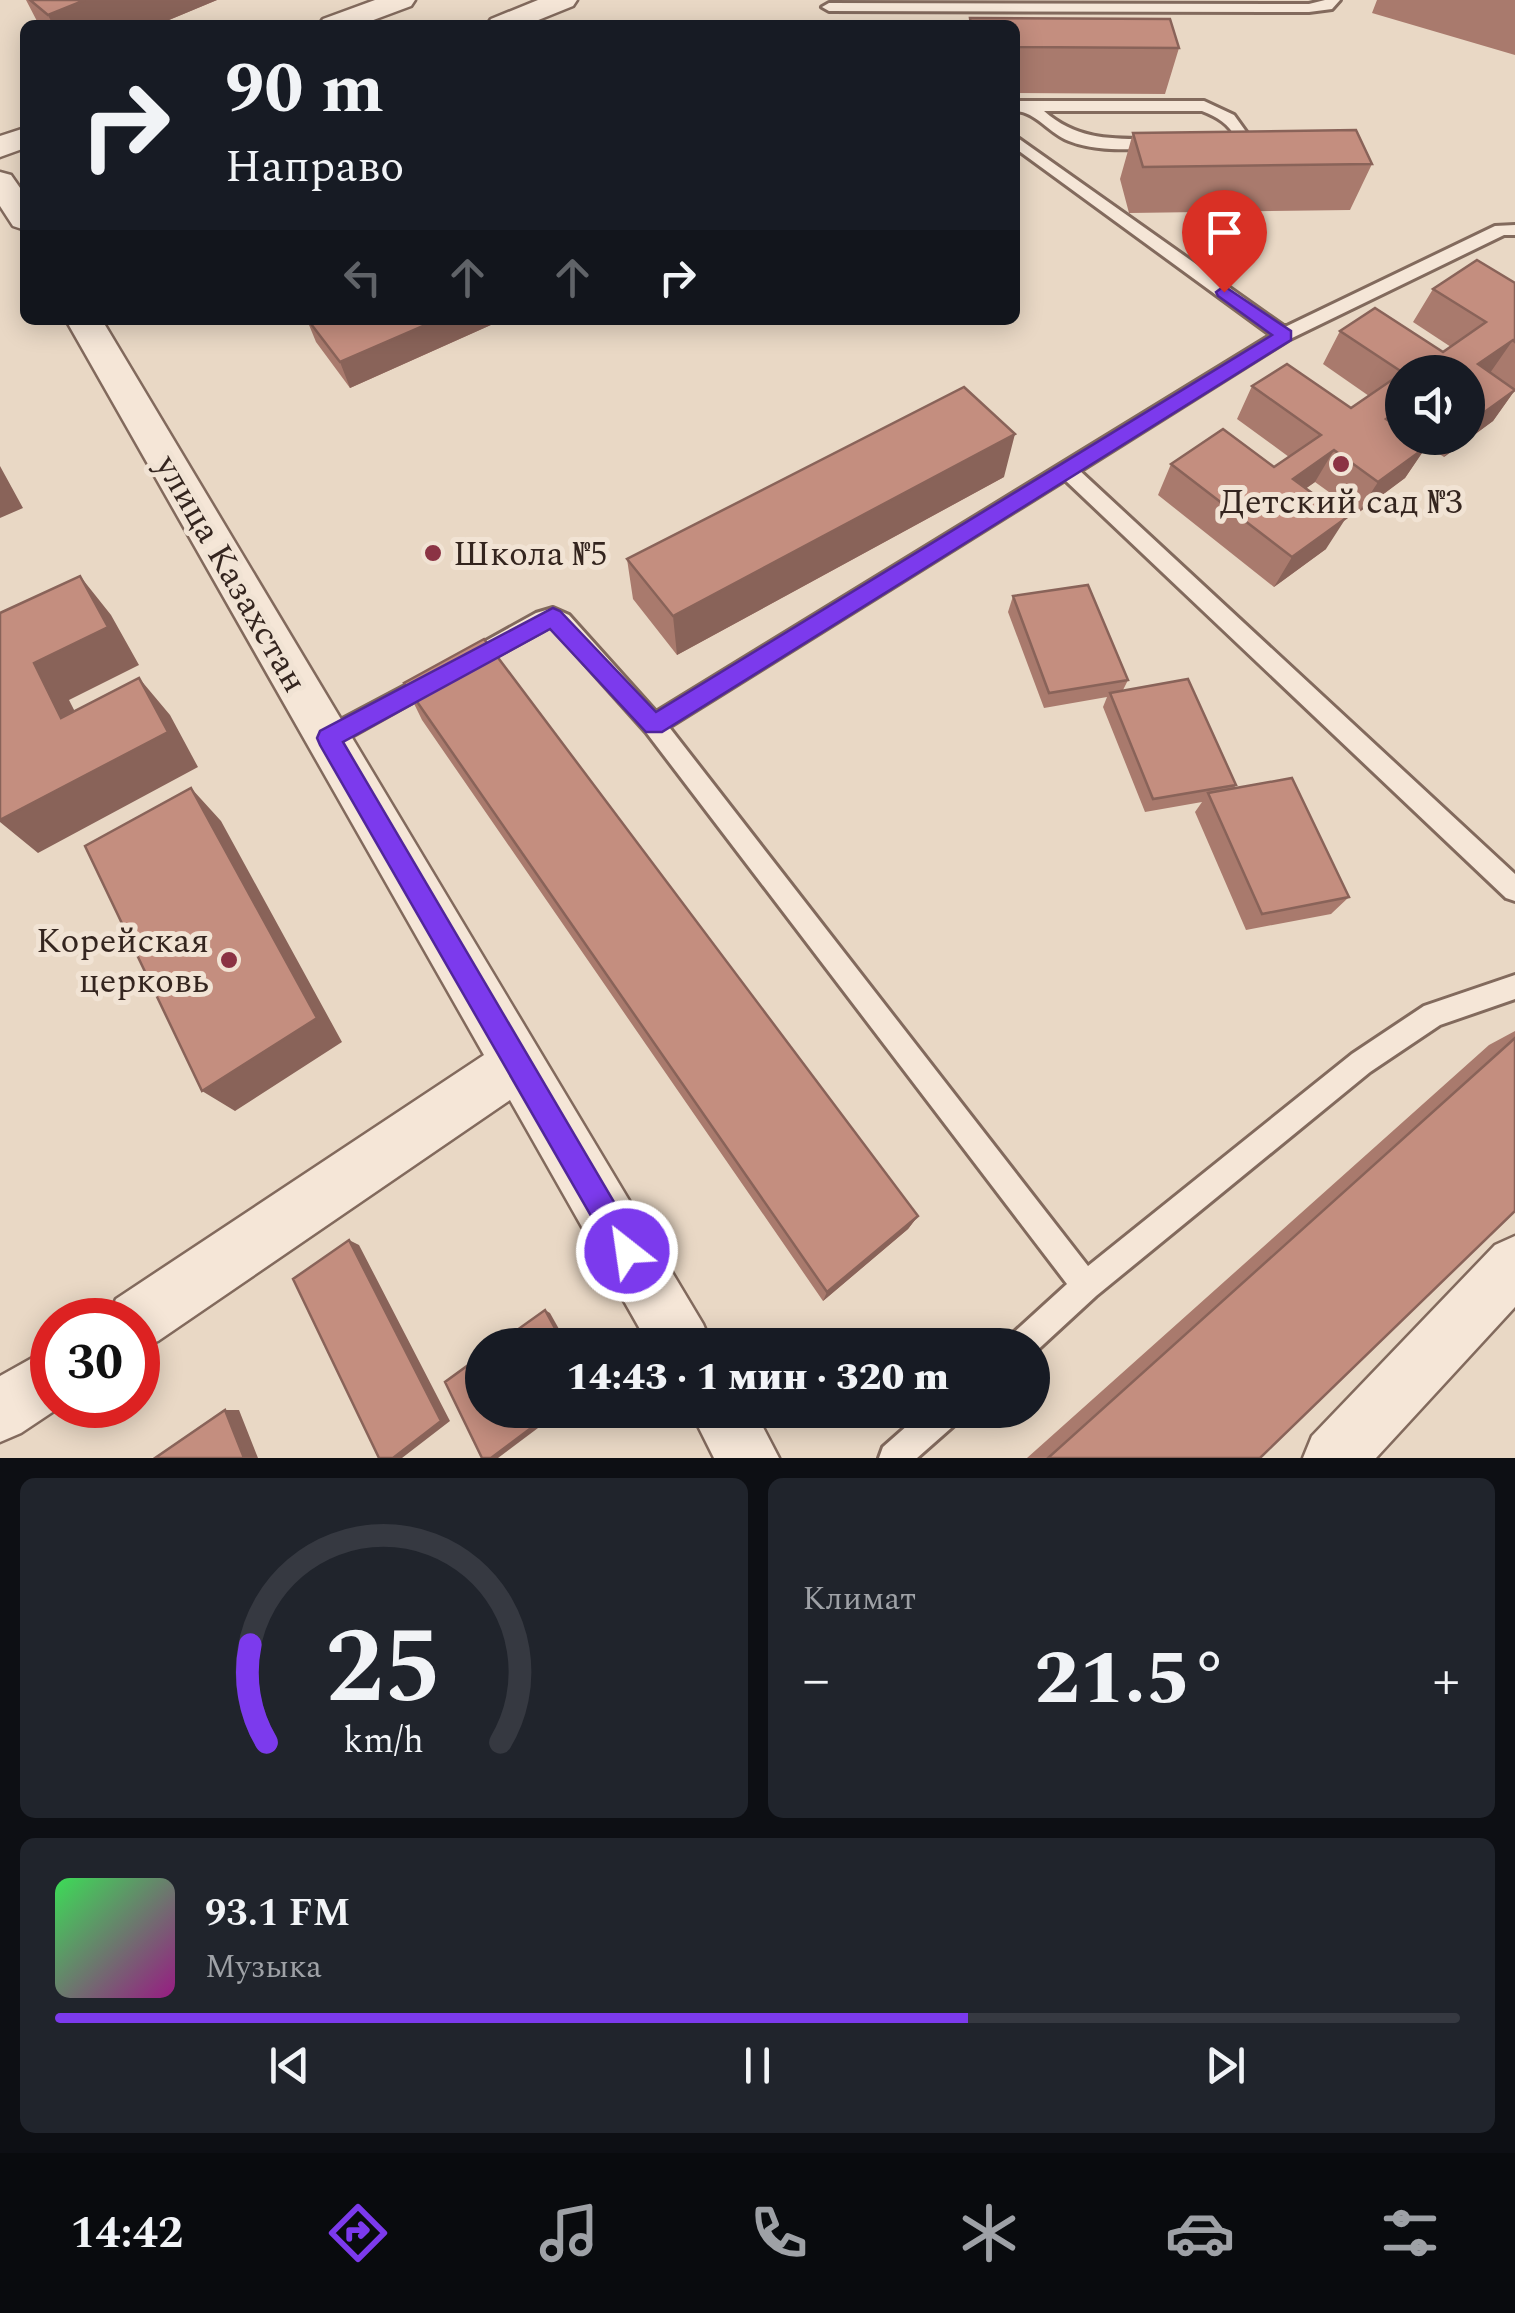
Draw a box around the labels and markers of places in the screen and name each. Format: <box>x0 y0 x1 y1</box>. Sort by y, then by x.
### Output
pin <box>1182 190 1267 293</box>
marker: Детский сад №3 <box>1330 453 1352 475</box>
place label: Детский сад №3 <box>1219 476 1463 529</box>
place label: Школа №5 <box>453 528 608 581</box>
marker: Школа №5 <box>422 542 444 564</box>
place label: Корейская церковь <box>36 915 209 1008</box>
marker: Корейская церковь <box>218 949 240 971</box>

